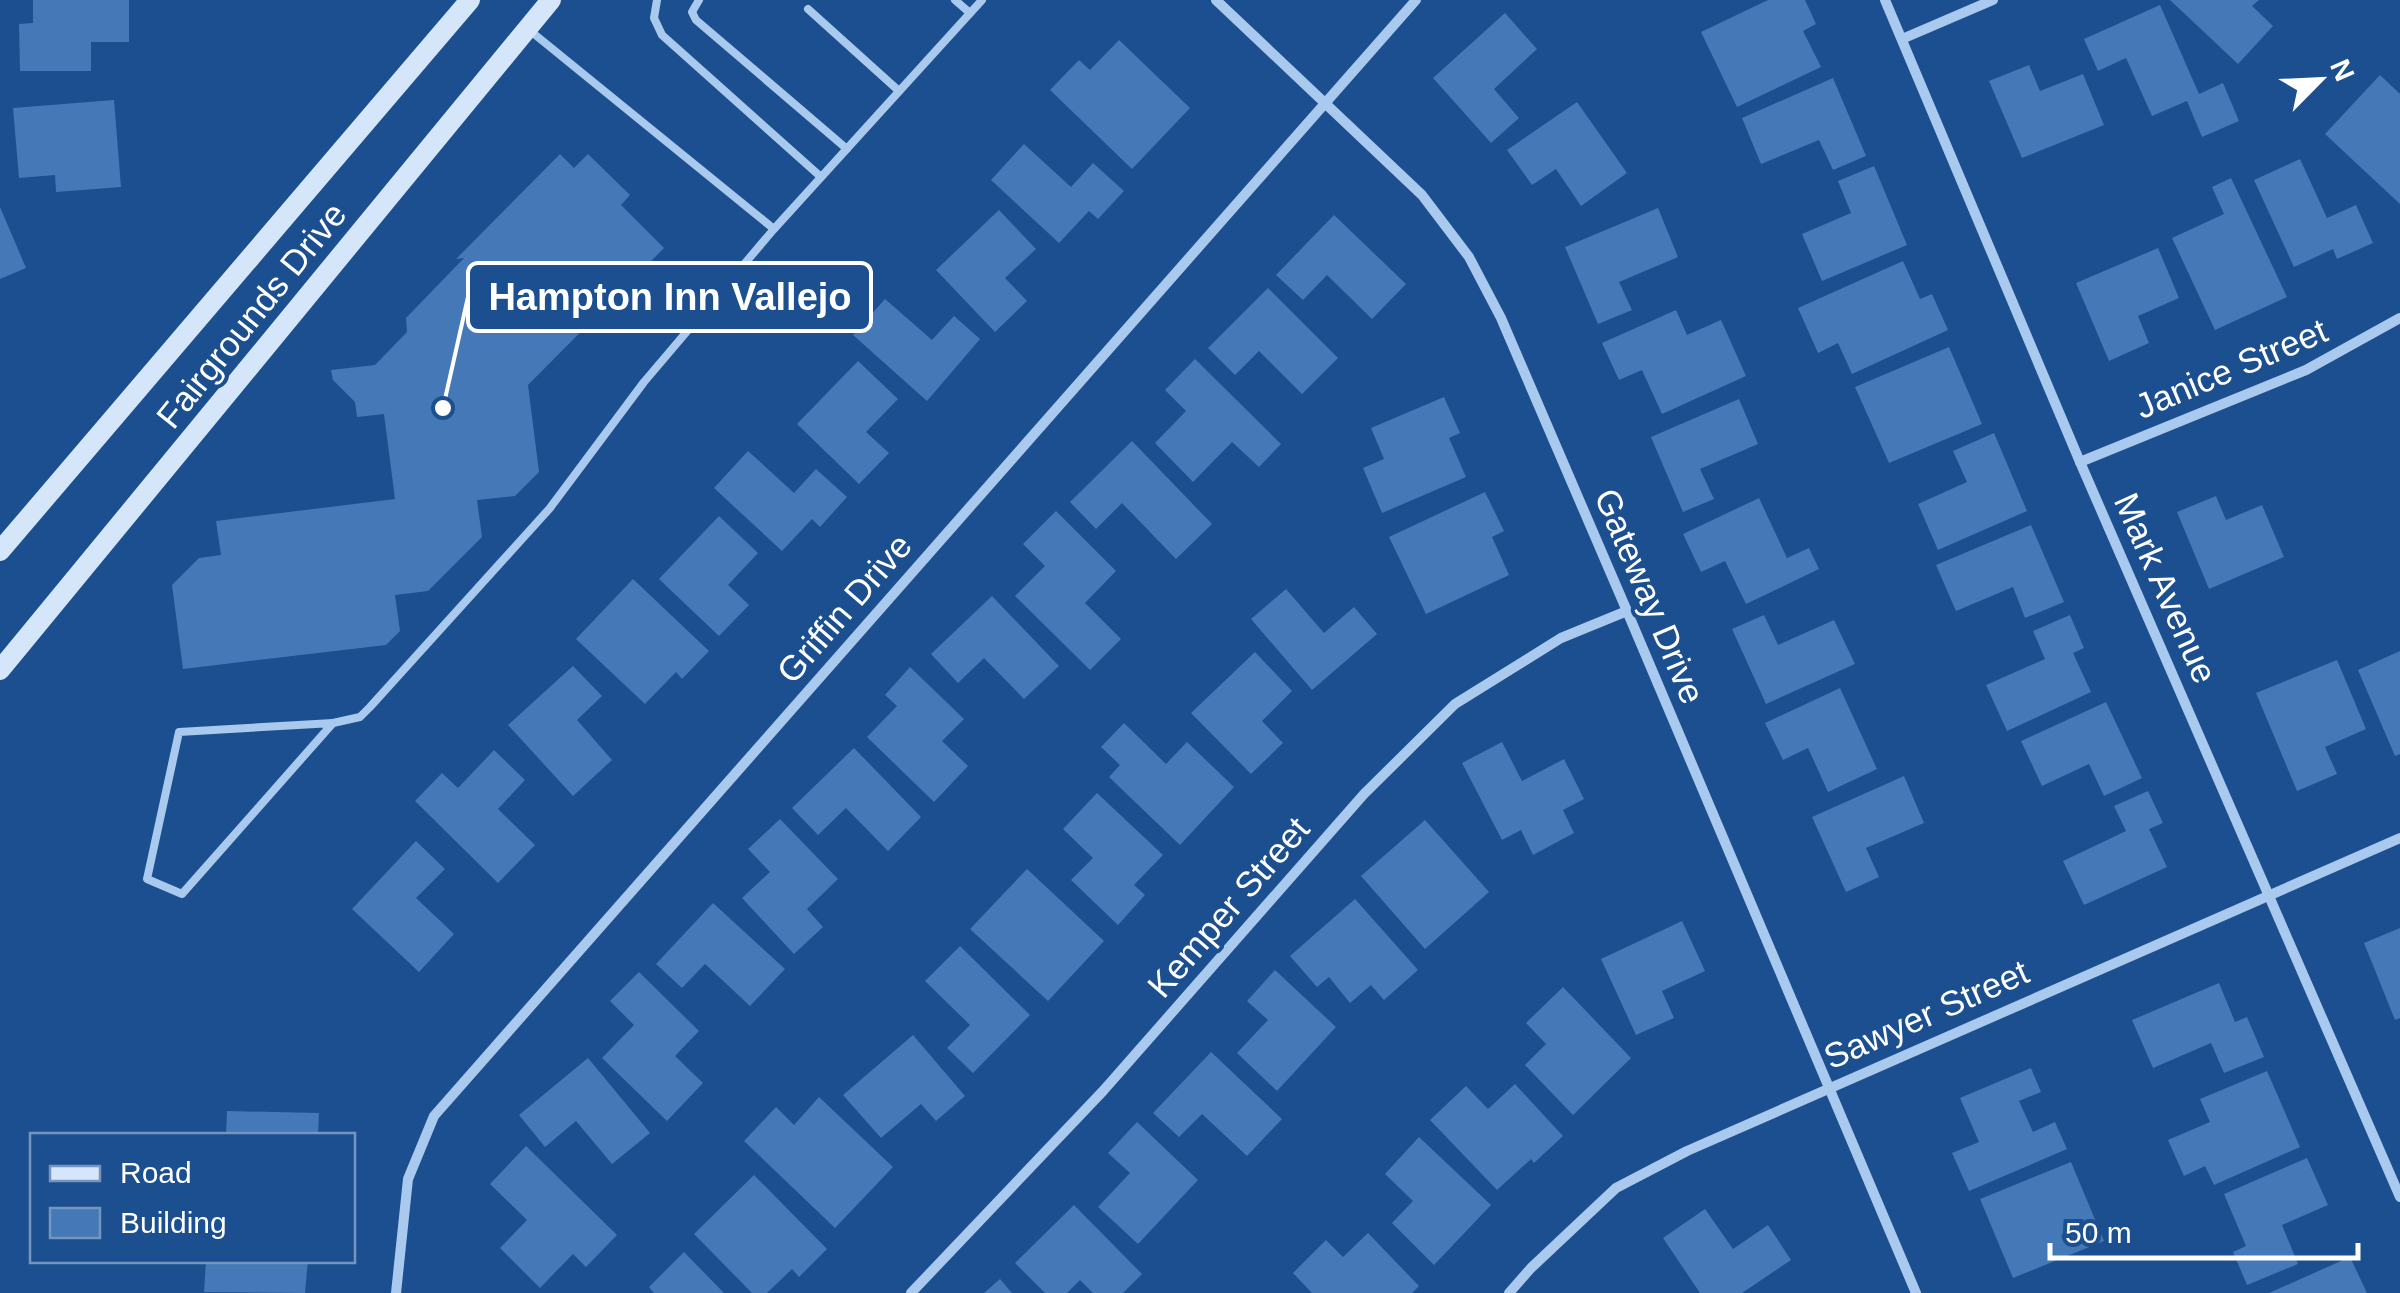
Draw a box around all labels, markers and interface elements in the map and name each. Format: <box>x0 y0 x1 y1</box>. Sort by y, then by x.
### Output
north arrow <box>2270 30 2370 130</box>
text: N <box>2324 54 2361 86</box>
street label: Fairgrounds Drive <box>148 195 354 435</box>
callout: Hampton Inn Vallejo <box>468 263 871 331</box>
text: Hampton Inn Vallejo <box>488 276 852 318</box>
street label: Janice Street <box>2129 310 2333 426</box>
street label: Gateway Drive <box>1587 483 1713 709</box>
street label: Mark Avenue <box>2107 487 2225 689</box>
street label: Griffin Drive <box>769 526 919 690</box>
street label: Kemper Street <box>1139 809 1317 1005</box>
street label: Sawyer Street <box>1818 951 2035 1077</box>
legend <box>30 1133 355 1263</box>
text: Road <box>120 1156 192 1189</box>
scale bar <box>2050 1198 2358 1260</box>
text: Building <box>120 1206 227 1239</box>
text: 50 m <box>2065 1216 2132 1249</box>

